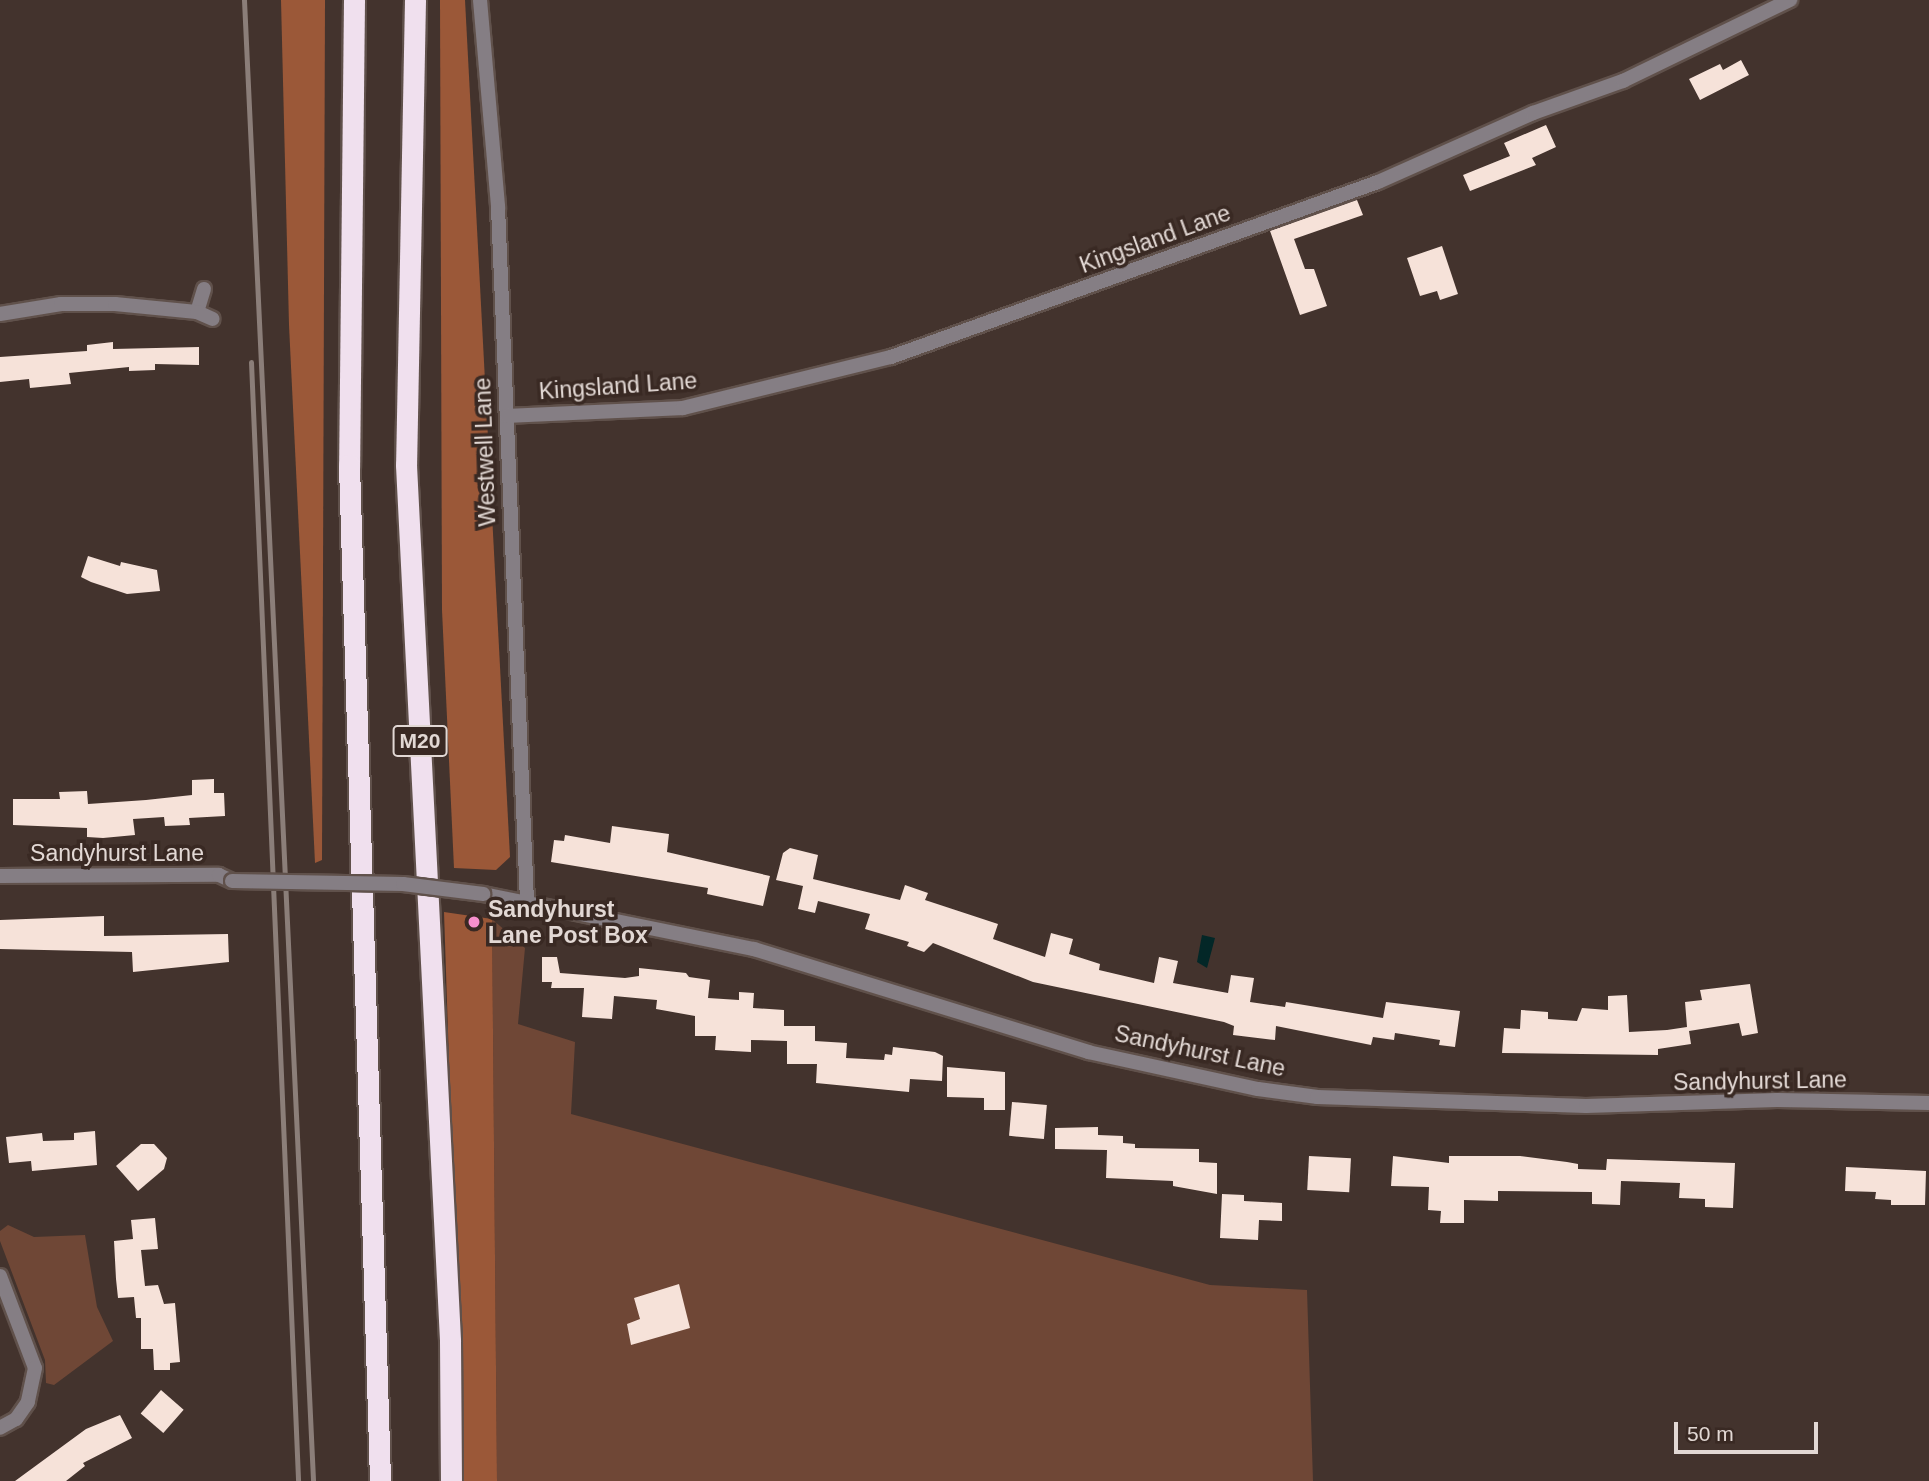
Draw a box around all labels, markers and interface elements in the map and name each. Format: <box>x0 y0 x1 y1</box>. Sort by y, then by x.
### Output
street label: Kingsland Lane <box>1076 199 1234 279</box>
street label: Kingsland Lane <box>538 367 698 405</box>
street label: Westwell Lane <box>469 377 501 527</box>
road number: M20 <box>392 724 448 758</box>
street label: Sandyhurst Lane <box>30 839 204 867</box>
place label: Sandyhurst Lane Post Box <box>488 895 648 949</box>
marker: Sandyhurst Lane Post Box <box>466 914 482 930</box>
street label: Sandyhurst Lane <box>1112 1019 1288 1083</box>
street label: Sandyhurst Lane <box>1673 1066 1847 1096</box>
scale bar <box>1677 1408 1820 1452</box>
text: 50 m <box>1687 1422 1734 1445</box>

